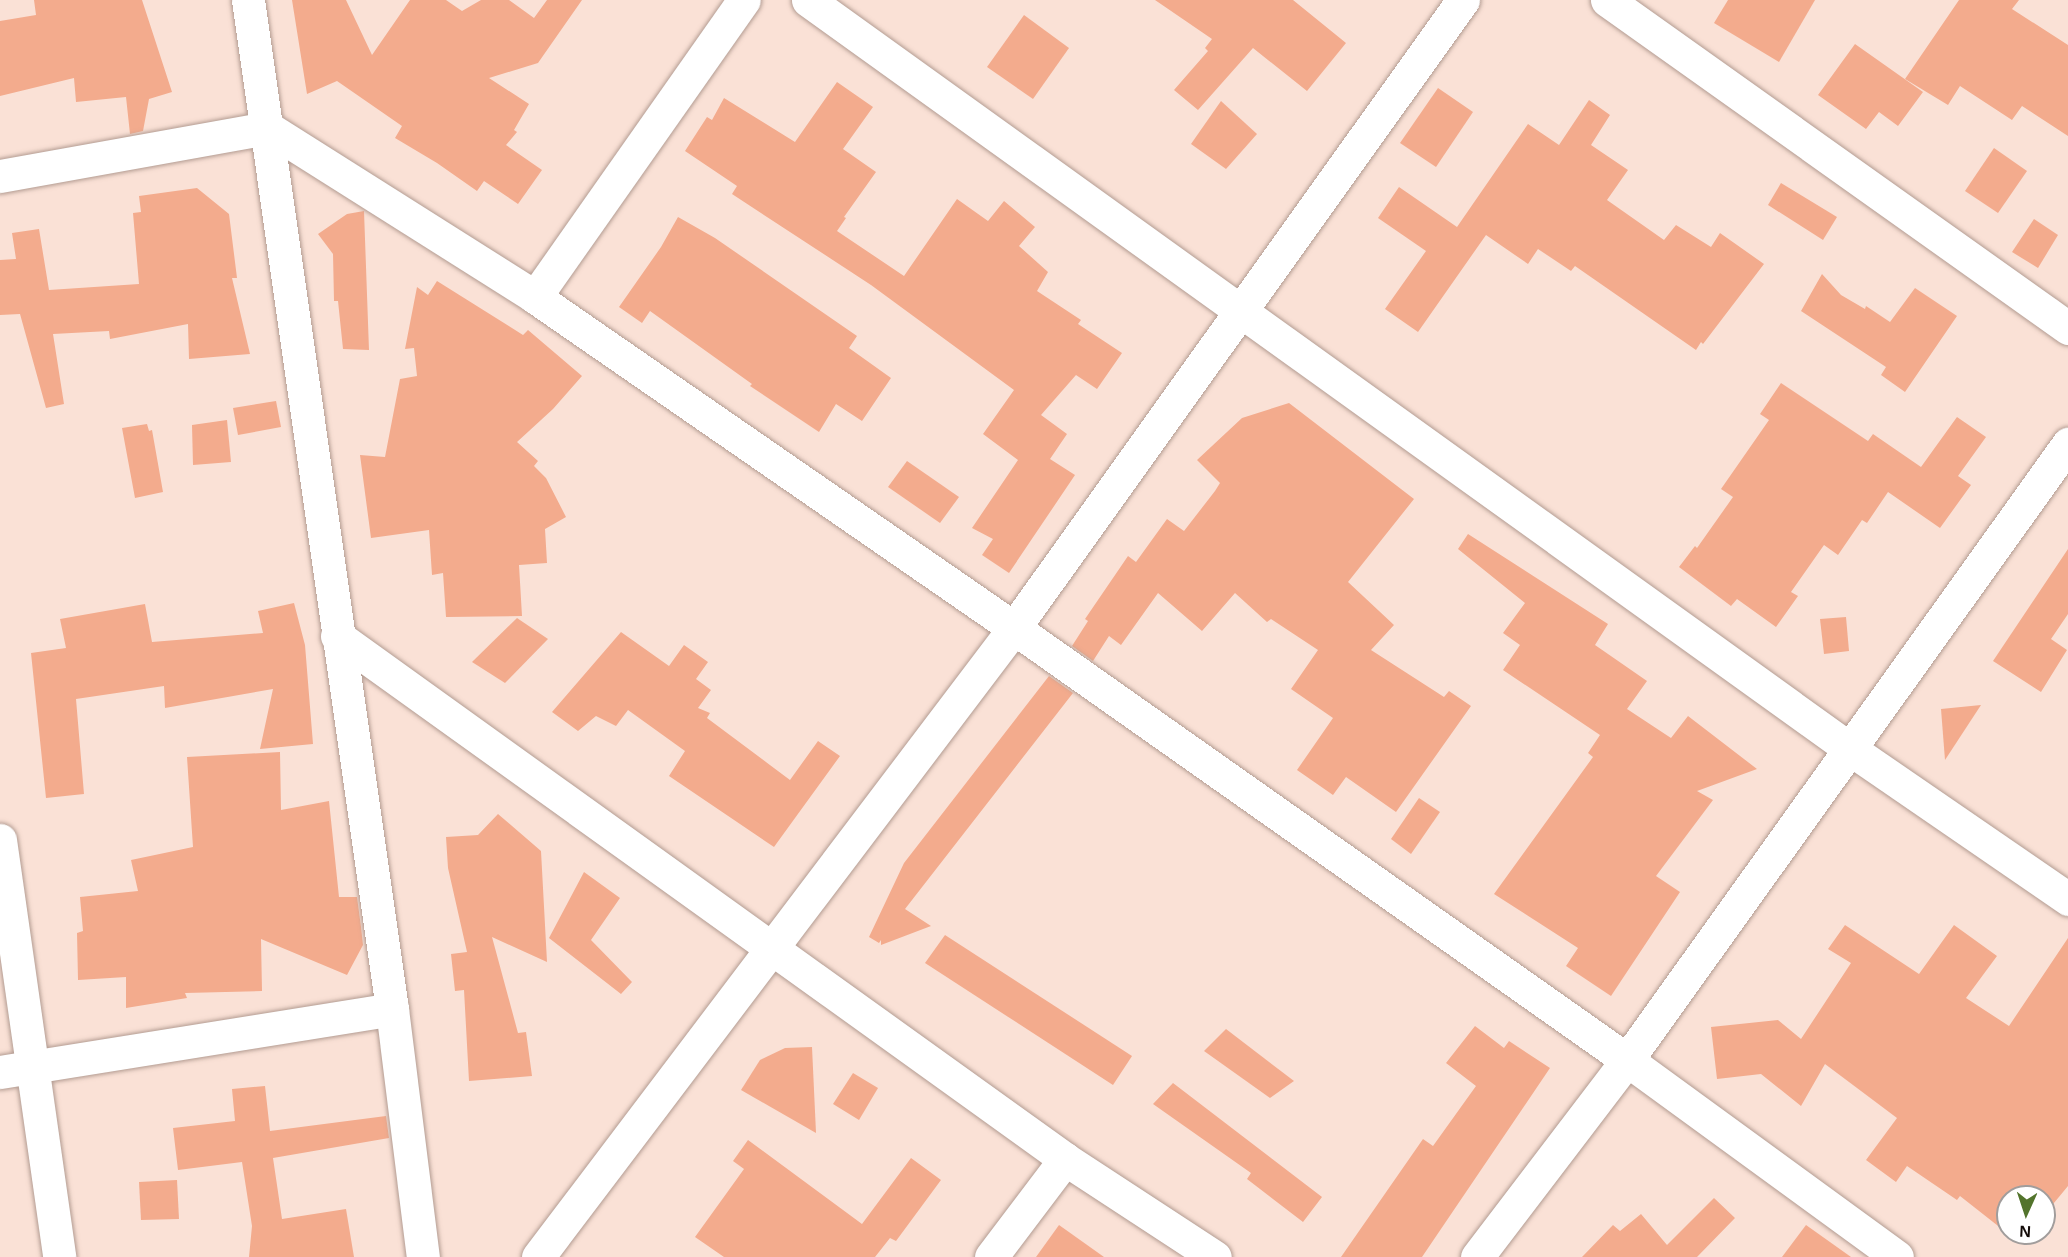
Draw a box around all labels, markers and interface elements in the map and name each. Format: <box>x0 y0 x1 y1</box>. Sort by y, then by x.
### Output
north arrow <box>1996 1185 2056 1245</box>
text: N <box>2019 1223 2031 1240</box>

